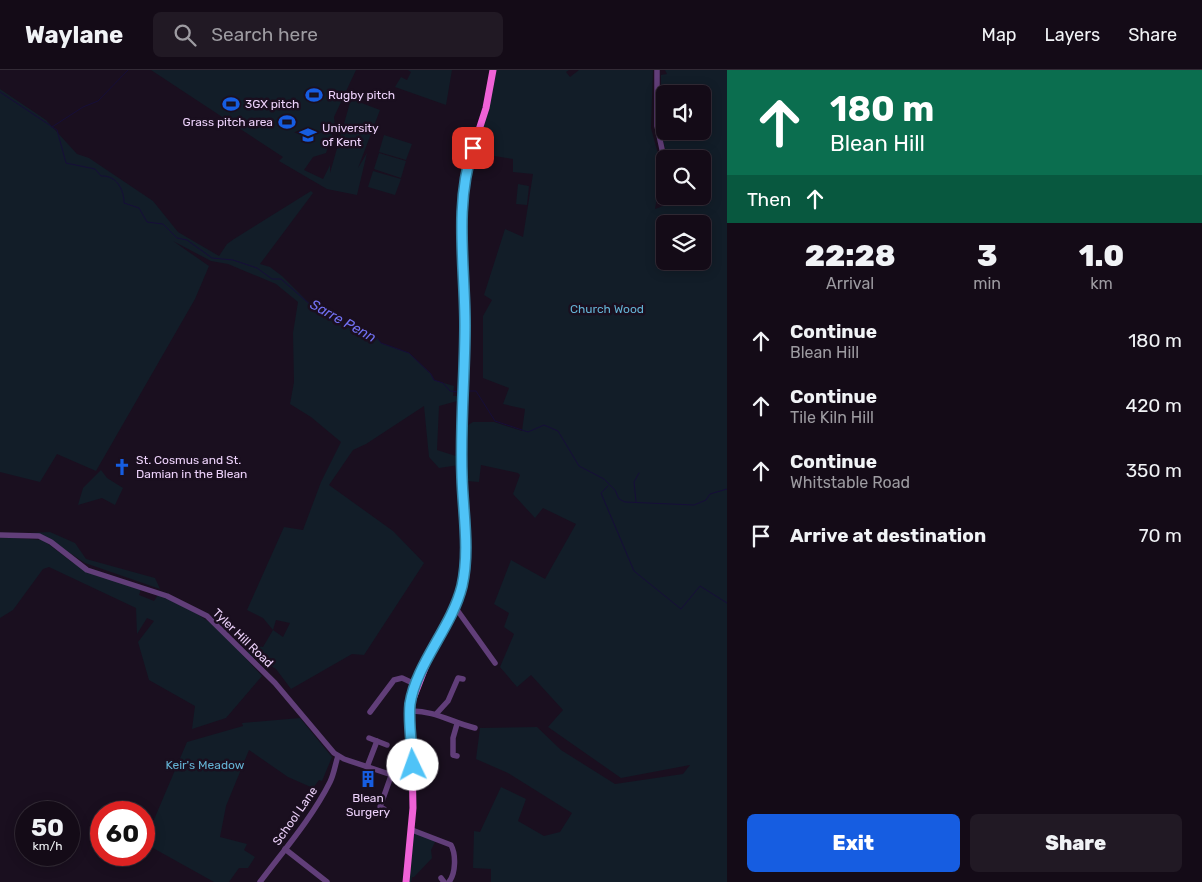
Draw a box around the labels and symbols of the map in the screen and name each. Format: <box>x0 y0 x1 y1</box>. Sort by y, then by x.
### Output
sports icon: Rugby pitch <box>304 85 324 105</box>
place label: Rugby pitch <box>328 88 395 102</box>
sports icon: 3GX pitch <box>221 94 241 114</box>
place label: 3GX pitch <box>245 97 299 111</box>
sports icon: Grass pitch area <box>277 112 297 132</box>
place label: Grass pitch area <box>183 115 273 129</box>
place label: University of Kent <box>322 121 379 149</box>
school or university icon: University of Kent <box>298 125 318 145</box>
pin <box>452 127 494 169</box>
water label: Sarre Penn <box>307 296 379 346</box>
park label: Church Wood <box>570 302 644 316</box>
place label: St. Cosmus and St. Damian in the Blean <box>136 453 247 481</box>
church icon: St. Cosmus and St. Damian in the Blean <box>112 457 132 477</box>
street label: Tyler Hill Road <box>210 606 276 670</box>
position arrow <box>386 738 438 790</box>
park label: Keir's Meadow <box>166 758 245 772</box>
building icon: Blean Surgery <box>358 769 378 789</box>
street label: School Lane <box>270 784 321 848</box>
place label: Blean Surgery <box>346 791 390 819</box>
speed limit sign: 60 <box>90 801 155 866</box>

